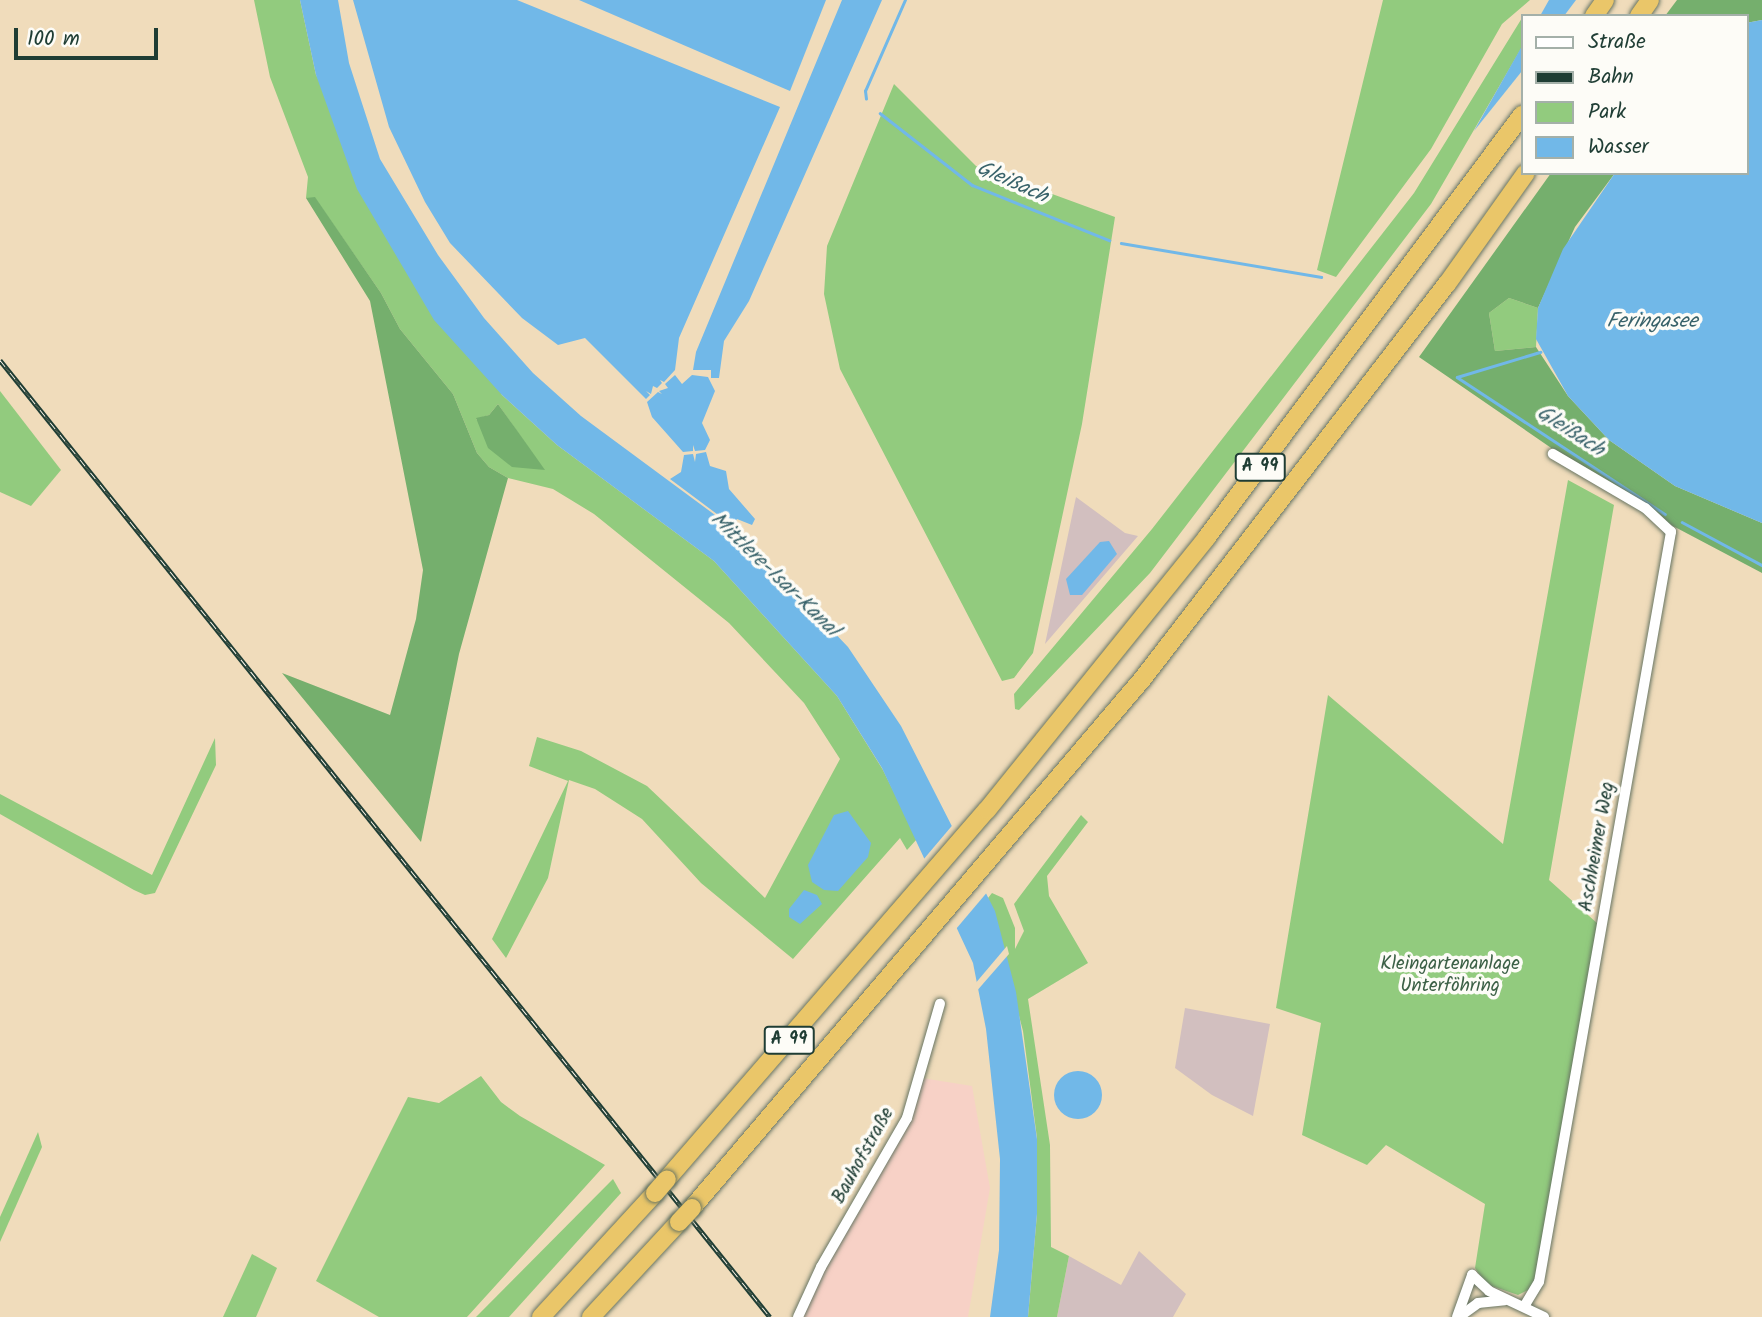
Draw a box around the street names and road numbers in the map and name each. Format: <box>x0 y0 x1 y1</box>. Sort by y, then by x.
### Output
road number: A 99 <box>1234 452 1286 481</box>
street label: Aschheimer Weg <box>1575 780 1621 914</box>
road number: A 99 <box>763 1026 815 1055</box>
street label: Bauhofstraße <box>828 1104 900 1208</box>

